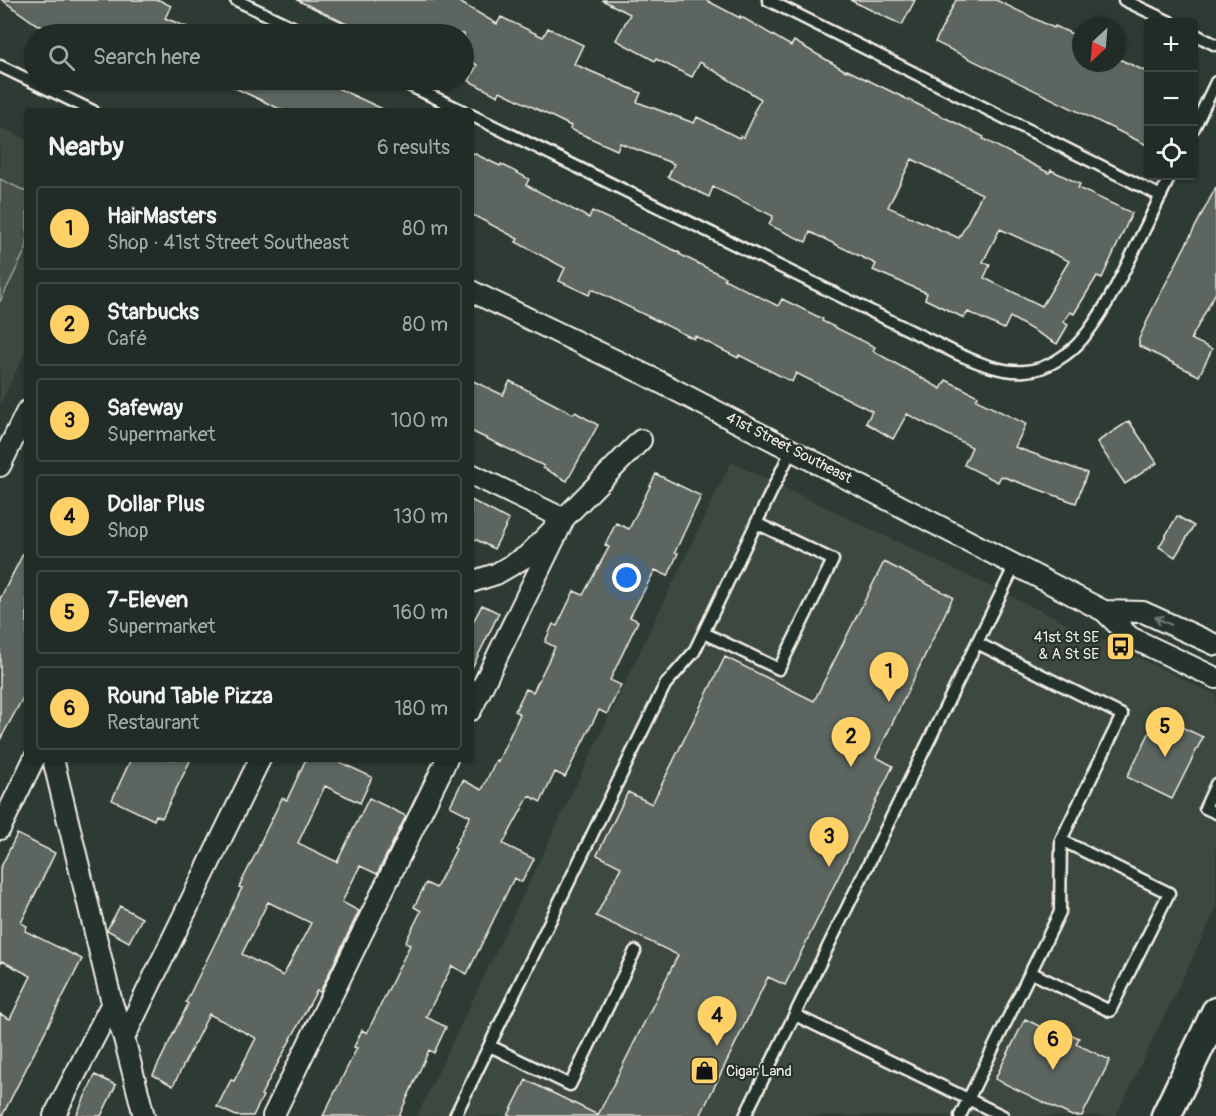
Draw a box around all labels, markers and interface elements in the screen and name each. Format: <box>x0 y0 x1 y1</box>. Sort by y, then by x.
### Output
north arrow <box>1072 18 1126 72</box>
map controls <box>1144 18 1198 180</box>
button: + <box>1144 18 1198 72</box>
search box <box>24 24 474 90</box>
icon: search <box>45 41 78 74</box>
text: Search here <box>93 43 200 71</box>
button: − <box>1144 72 1198 126</box>
button: locate <box>1144 126 1198 180</box>
text: Nearby <box>48 131 124 163</box>
text: 6 results <box>377 135 450 160</box>
text: HairMasters <box>107 202 216 230</box>
text: 1 <box>66 216 73 241</box>
text: 80 m <box>402 216 448 241</box>
text: Shop · 41st Street Southeast <box>107 230 349 255</box>
text: Starbucks <box>107 298 199 326</box>
text: 2 <box>64 312 75 337</box>
text: 80 m <box>402 312 448 337</box>
text: Café <box>107 326 147 351</box>
text: Safeway <box>107 394 183 422</box>
text: 3 <box>64 408 75 433</box>
text: 100 m <box>391 408 448 433</box>
street label: 41st Street Southeast <box>723 408 856 488</box>
text: Supermarket <box>107 422 216 447</box>
text: Dollar Plus <box>107 490 204 518</box>
text: 4 <box>64 504 75 529</box>
text: 130 m <box>393 504 448 529</box>
text: Shop <box>107 518 148 543</box>
your location <box>612 563 641 592</box>
text: 7-Eleven <box>107 586 188 614</box>
text: 5 <box>64 600 75 625</box>
text: 160 m <box>393 600 448 625</box>
text: Supermarket <box>107 614 216 639</box>
one-way arrow <box>1154 615 1172 626</box>
place label: 41st St SE & A St SE <box>1034 628 1099 664</box>
bus stop icon: 41st St SE & A St SE <box>1104 630 1136 662</box>
pin: 1 <box>870 652 908 702</box>
text: Round Table Pizza <box>107 682 273 710</box>
text: 6 <box>64 696 75 721</box>
text: 180 m <box>394 696 448 721</box>
pin: 5 <box>1146 708 1184 757</box>
text: Restaurant <box>107 710 199 735</box>
pin: 2 <box>832 718 870 767</box>
pin: 3 <box>810 818 848 867</box>
pin: 4 <box>698 996 736 1046</box>
pin: 6 <box>1034 1020 1072 1070</box>
shop icon: Cigar Land <box>689 1055 721 1087</box>
place label: Cigar Land <box>726 1062 792 1081</box>

